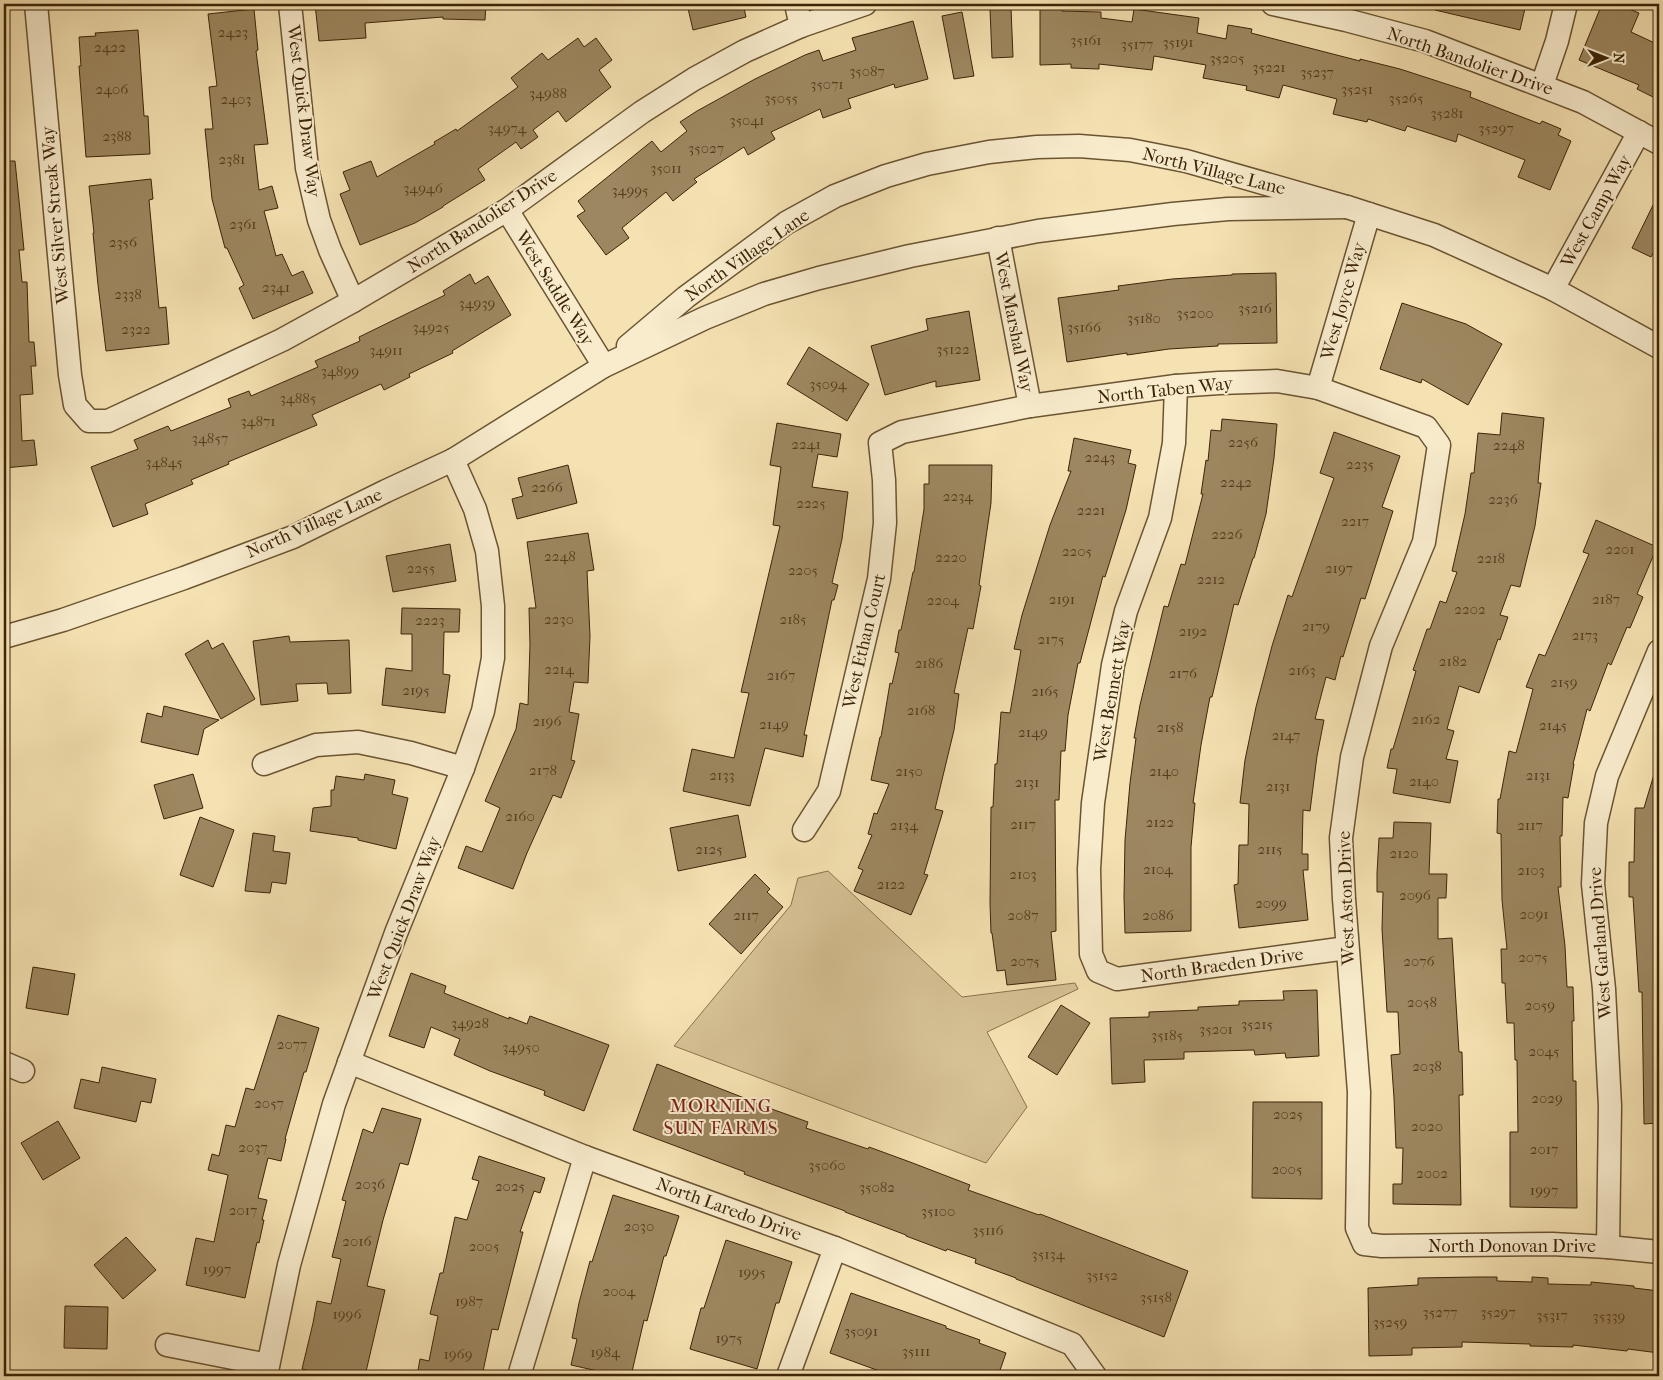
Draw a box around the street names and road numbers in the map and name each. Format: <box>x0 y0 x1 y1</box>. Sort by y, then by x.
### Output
street label: West Quick Draw Way <box>282 23 325 200</box>
street label: North Bandolier Drive <box>1384 23 1556 100</box>
street label: West Silver Streak Way <box>37 124 74 306</box>
street label: North Village Lane <box>1140 144 1288 199</box>
street label: West Camp Way <box>1556 150 1637 272</box>
street label: North Bandolier Drive <box>403 165 561 278</box>
street label: North Village Lane <box>681 205 813 306</box>
street label: West Saddle Way <box>510 226 599 351</box>
street label: West Joyce Way <box>1316 239 1371 363</box>
street label: West Marshal Way <box>989 249 1038 396</box>
street label: North Taben Way <box>1096 373 1235 408</box>
street label: North Village Lane <box>243 484 386 563</box>
street label: West Ethan Court <box>839 571 890 712</box>
street label: West Bennett Way <box>1090 617 1136 765</box>
street label: West Aston Drive <box>1334 830 1359 966</box>
street label: West Quick Draw Way <box>363 832 446 1004</box>
street label: West Garland Drive <box>1585 866 1616 1021</box>
street label: North Braeden Drive <box>1139 944 1305 987</box>
street label: North Laredo Drive <box>653 1173 804 1246</box>
street label: North Donovan Drive <box>1428 1236 1596 1257</box>

